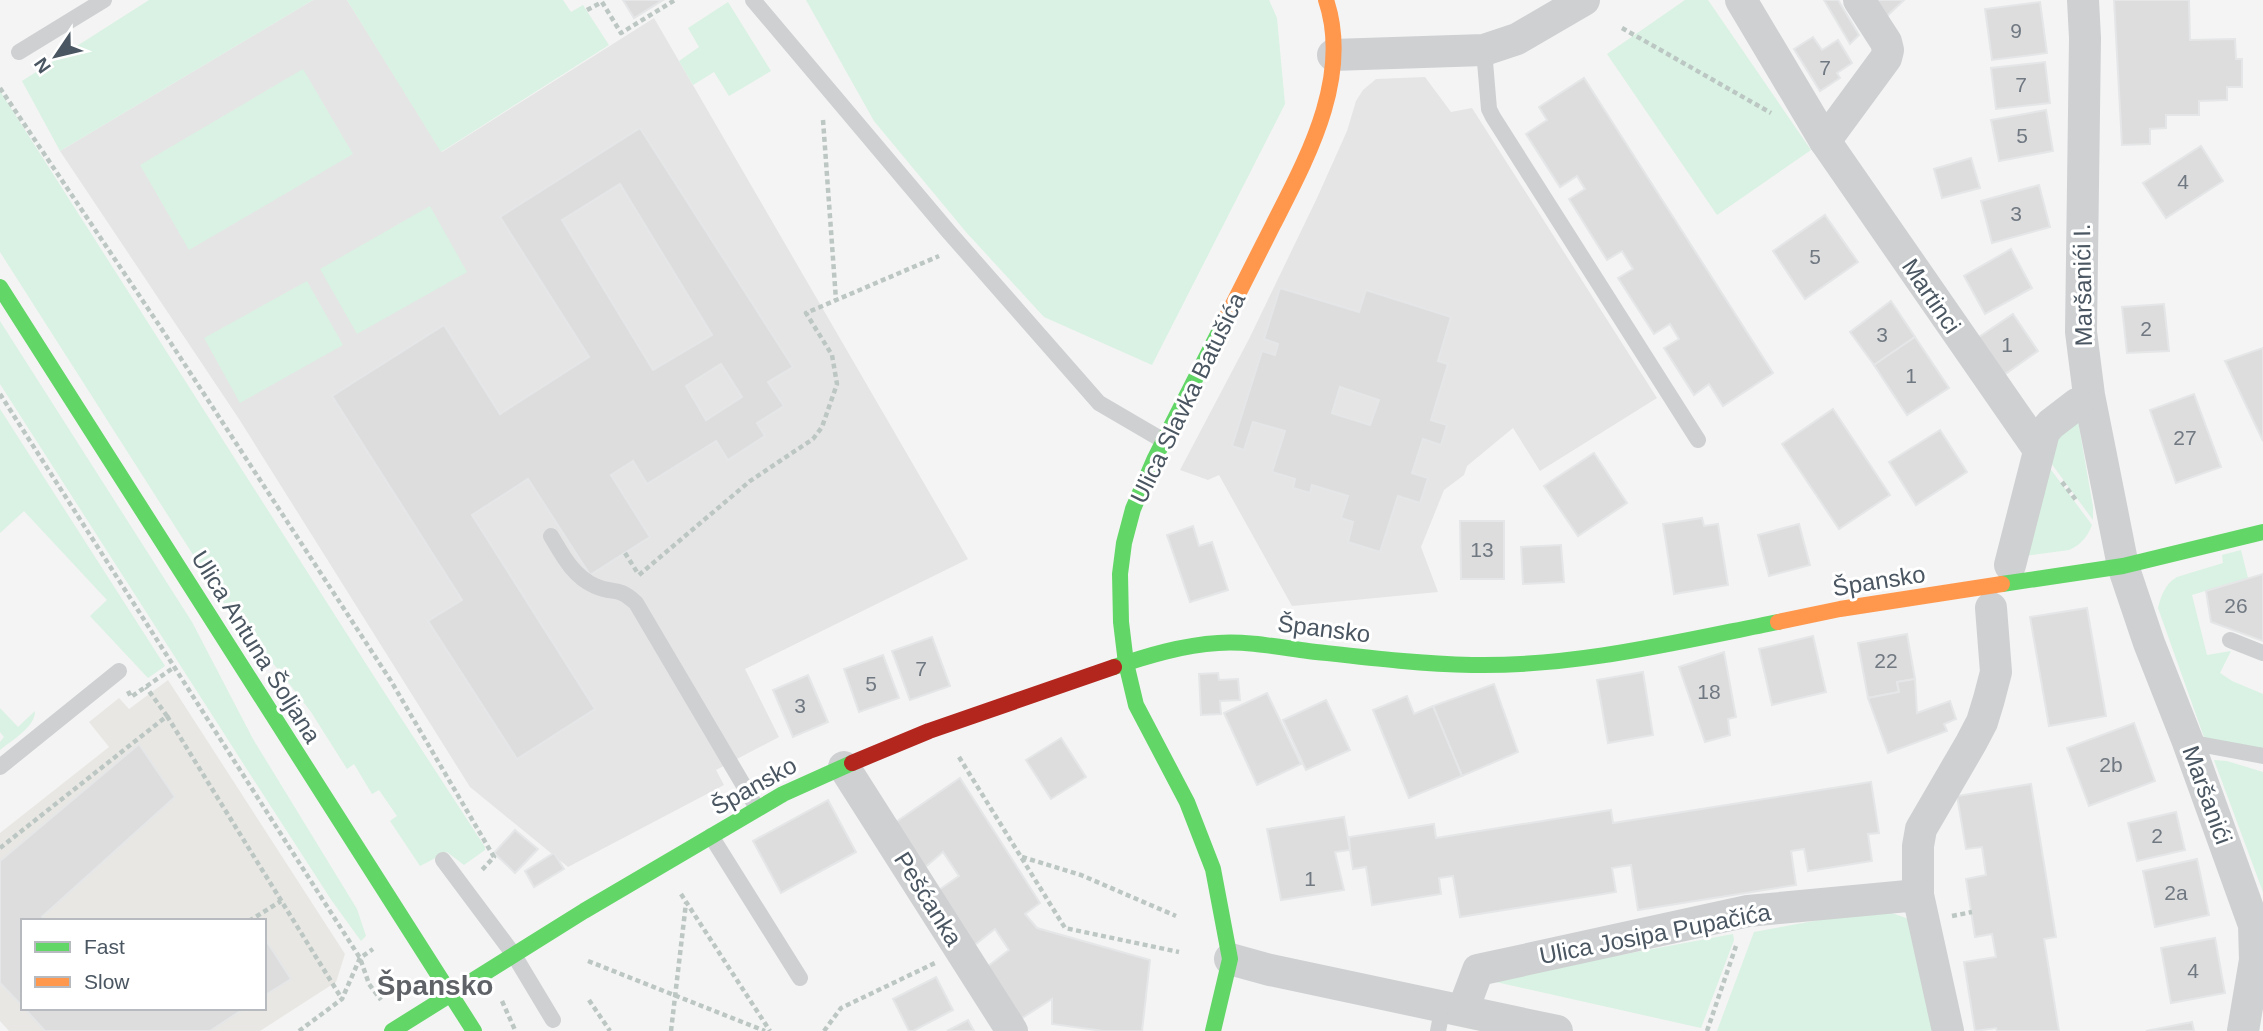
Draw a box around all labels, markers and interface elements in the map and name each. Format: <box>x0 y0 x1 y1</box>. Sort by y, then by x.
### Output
house number: 9 <box>2010 19 2022 42</box>
north arrow <box>21 21 91 91</box>
text: N <box>30 54 55 77</box>
house number: 7 <box>1819 56 1831 79</box>
house number: 7 <box>2015 73 2027 96</box>
house number: 5 <box>2016 124 2028 147</box>
house number: 4 <box>2177 170 2189 193</box>
house number: 3 <box>2010 202 2022 225</box>
street label: Maršanići I. <box>2068 223 2097 347</box>
house number: 5 <box>1809 245 1821 268</box>
street label: Martinci <box>1897 253 1966 338</box>
street label: Ulica Slavka Batušića <box>1125 288 1251 507</box>
house number: 2 <box>2140 317 2152 340</box>
house number: 3 <box>1876 323 1888 346</box>
house number: 1 <box>2001 333 2013 356</box>
house number: 1 <box>1905 364 1917 387</box>
house number: 27 <box>2173 426 2197 449</box>
house number: 13 <box>1470 538 1494 561</box>
street label: Ulica Antuna Šoljana <box>186 546 327 748</box>
street label: Špansko <box>1831 560 1927 601</box>
house number: 26 <box>2224 594 2248 617</box>
street label: Špansko <box>1276 609 1372 648</box>
house number: 22 <box>1874 649 1898 672</box>
house number: 7 <box>915 657 927 680</box>
house number: 5 <box>865 672 877 695</box>
house number: 18 <box>1697 680 1721 703</box>
house number: 3 <box>794 694 806 717</box>
street label: Maršanići <box>2177 742 2238 848</box>
street label: Špansko <box>706 751 801 820</box>
house number: 2b <box>2099 753 2123 776</box>
house number: 2 <box>2151 824 2163 847</box>
street label: Pešćanka <box>889 847 968 951</box>
house number: 1 <box>1304 867 1316 890</box>
house number: 2a <box>2164 881 2188 904</box>
street label: Ulica Josipa Pupačića <box>1537 898 1773 969</box>
legend <box>21 919 266 1010</box>
text: Fast <box>84 935 125 958</box>
house number: 4 <box>2187 959 2199 982</box>
district label: Špansko <box>377 969 493 1001</box>
text: Slow <box>84 970 130 993</box>

